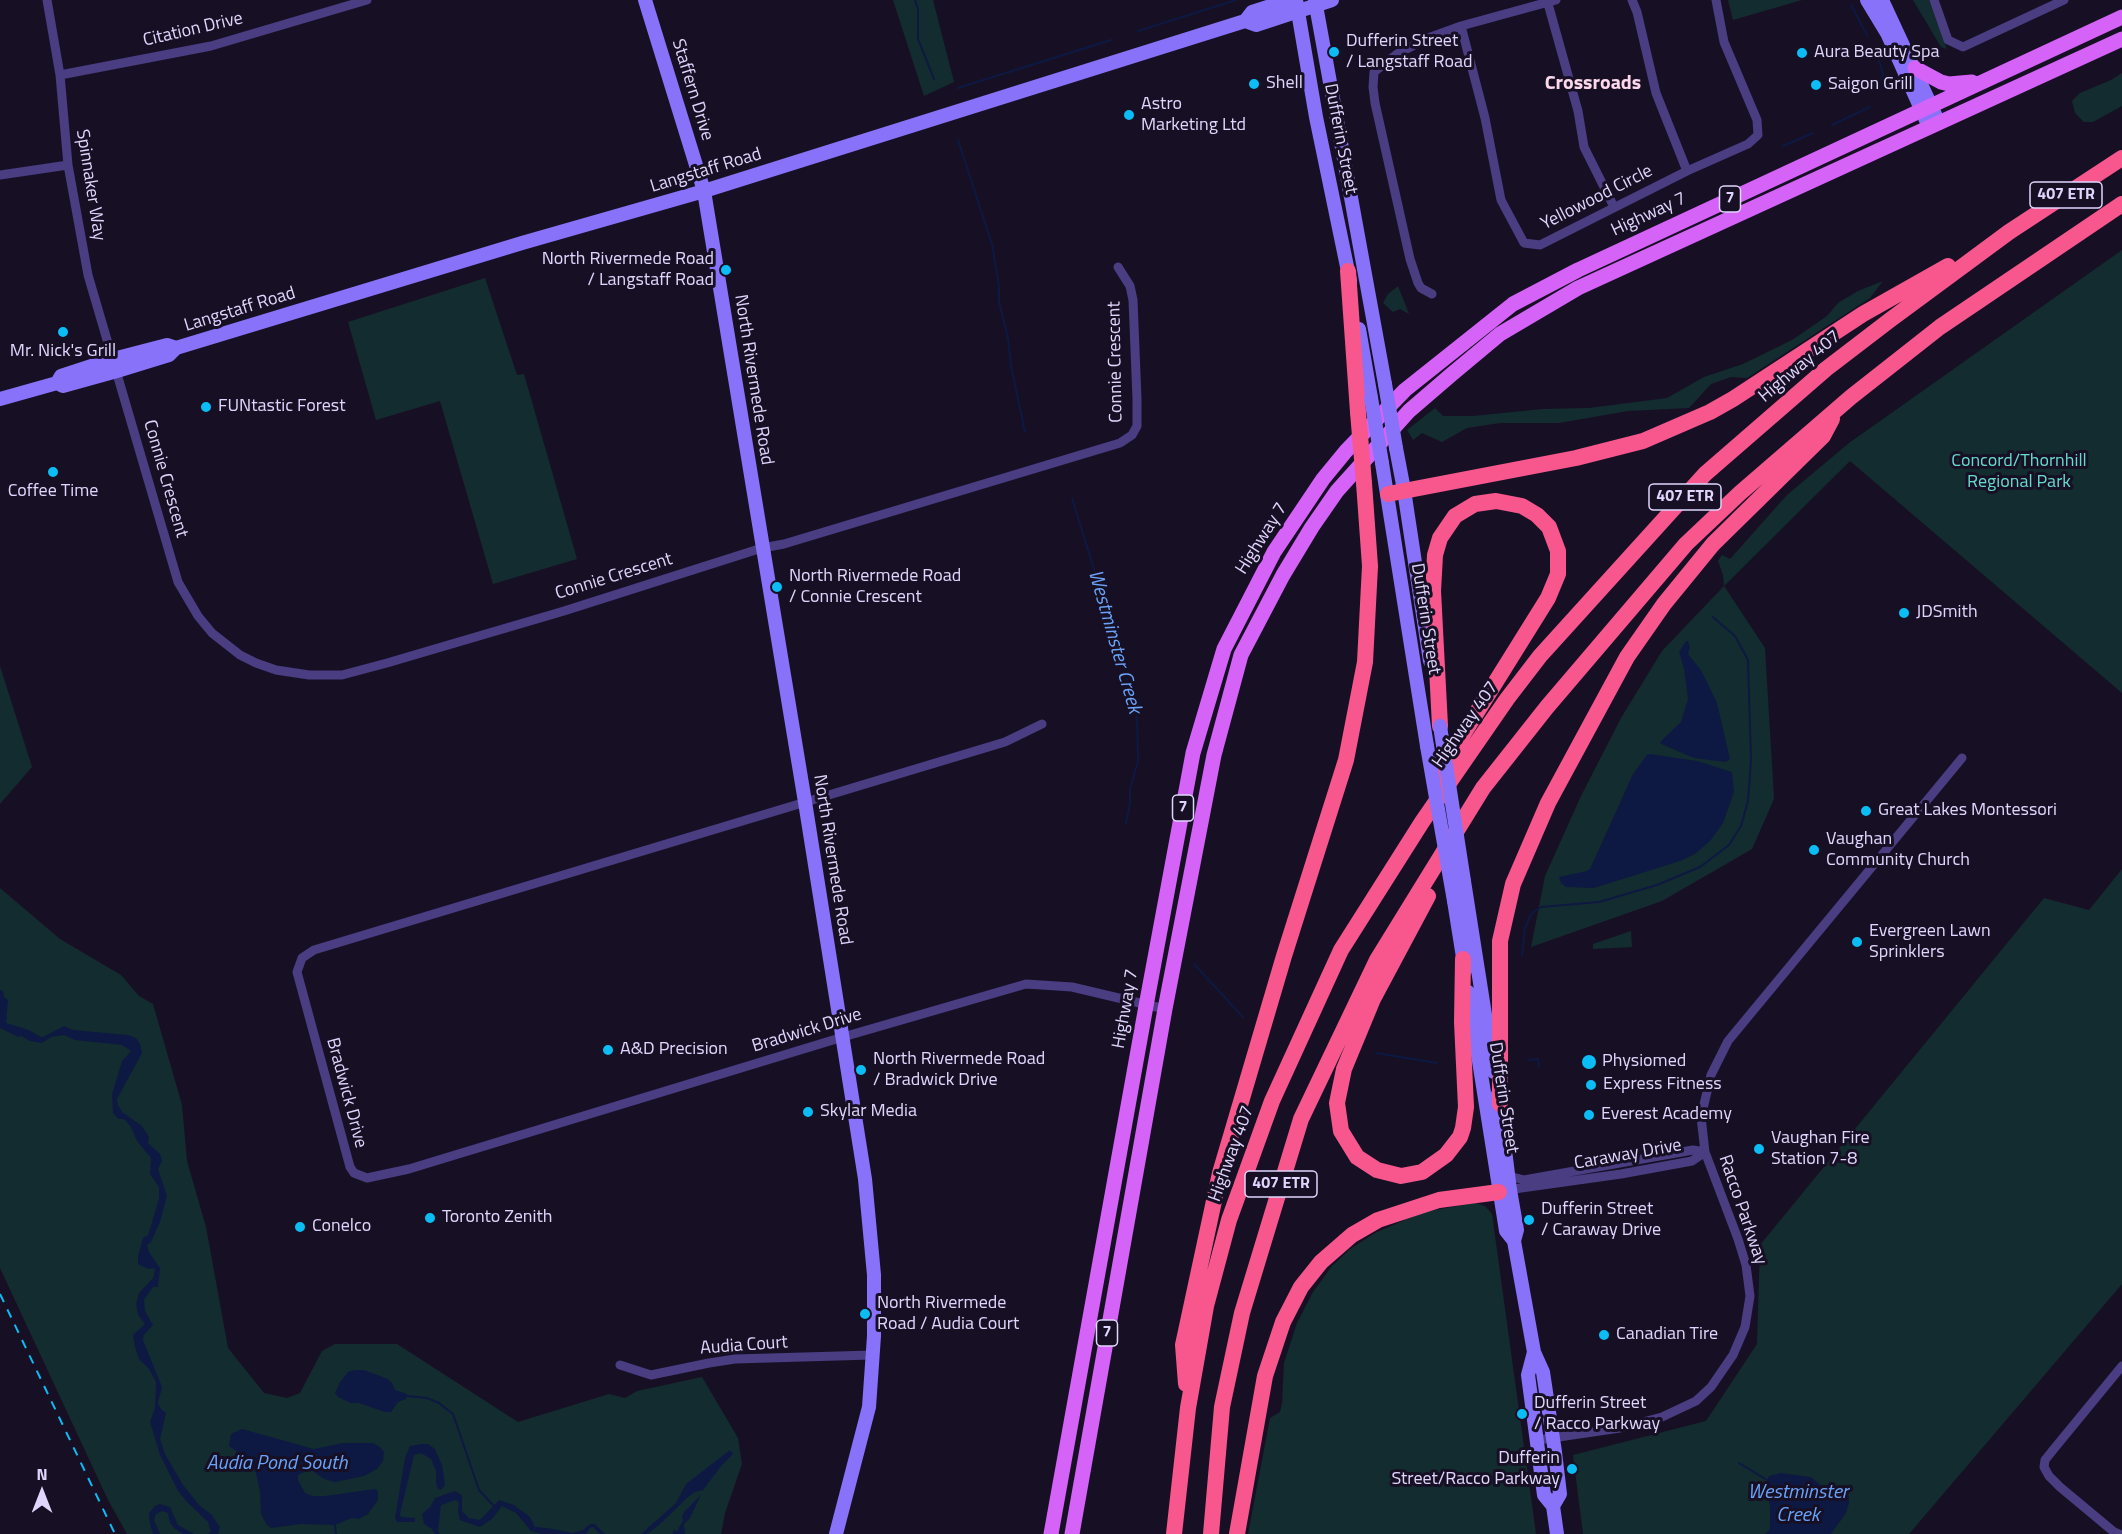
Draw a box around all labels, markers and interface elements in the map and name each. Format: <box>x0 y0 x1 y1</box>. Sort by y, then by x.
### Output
street label: Citation Drive <box>141 8 245 52</box>
place label: Dufferin Street / Langstaff Road <box>1346 31 1472 74</box>
street label: Staffern Drive <box>666 37 718 143</box>
place label: Aura Beauty Spa <box>1814 42 1939 64</box>
marker: Dufferin Street / Langstaff Road <box>1327 45 1341 59</box>
marker: Aura Beauty Spa <box>1795 46 1809 60</box>
district label: Crossroads <box>1545 72 1641 96</box>
place label: Shell <box>1266 73 1303 95</box>
place label: Saigon Grill <box>1828 74 1913 96</box>
marker: Shell <box>1247 77 1261 91</box>
marker: Saigon Grill <box>1809 78 1823 92</box>
street label: Dufferin Street <box>1319 82 1361 196</box>
place label: Astro Marketing Ltd <box>1141 94 1246 136</box>
marker: Astro Marketing Ltd <box>1122 108 1136 122</box>
street label: Spinnaker Way <box>71 128 109 242</box>
street label: Langstaff Road <box>648 144 764 198</box>
street label: Yellowood Circle <box>1538 161 1656 235</box>
road number: 407 ETR <box>2030 182 2102 208</box>
road number: 7 <box>1720 186 1740 212</box>
street label: Highway 7 <box>1608 188 1690 242</box>
place label: North Rivermede Road / Langstaff Road <box>542 249 714 292</box>
marker: North Rivermede Road / Langstaff Road <box>719 263 733 277</box>
street label: Langstaff Road <box>182 283 298 337</box>
street label: North Rivermede Road <box>729 293 777 467</box>
street label: Connie Crescent <box>1104 301 1128 423</box>
marker: Mr. Nick's Grill <box>56 325 70 339</box>
street label: Highway 407 <box>1755 326 1845 408</box>
place label: Mr. Nick's Grill <box>10 341 116 363</box>
place label: FUNtastic Forest <box>218 396 345 418</box>
marker: FUNtastic Forest <box>199 400 213 414</box>
street label: Connie Crescent <box>138 418 192 540</box>
park label: Concord/Thornhill Regional Park <box>1951 451 2087 494</box>
marker: Coffee Time <box>46 465 60 479</box>
place label: Coffee Time <box>8 481 98 503</box>
road number: 407 ETR <box>1649 484 1721 510</box>
street label: Highway 7 <box>1232 499 1292 579</box>
street label: Connie Crescent <box>553 549 675 605</box>
street label: Dufferin Street <box>1406 562 1444 676</box>
place label: North Rivermede Road / Connie Crescent <box>789 566 961 608</box>
water label: Westminster Creek <box>1082 567 1146 717</box>
marker: North Rivermede Road / Connie Crescent <box>770 580 784 594</box>
place label: JDSmith <box>1916 602 1978 624</box>
marker: JDSmith <box>1897 606 1911 620</box>
street label: Highway 407 <box>1428 678 1504 772</box>
street label: North Rivermede Road <box>808 773 856 947</box>
road number: 7 <box>1172 795 1194 821</box>
place label: Great Lakes Montessori <box>1878 800 2057 822</box>
marker: Great Lakes Montessori <box>1859 804 1873 818</box>
place label: Vaughan Community Church <box>1826 829 1970 872</box>
marker: Vaughan Community Church <box>1807 843 1821 857</box>
place label: Evergreen Lawn Sprinklers <box>1869 921 1991 964</box>
marker: Evergreen Lawn Sprinklers <box>1850 935 1864 949</box>
street label: Highway 7 <box>1108 968 1144 1050</box>
street label: Bradwick Drive <box>750 1004 864 1058</box>
street label: Bradwick Drive <box>321 1035 371 1151</box>
place label: A&D Precision <box>620 1039 728 1061</box>
street label: Dufferin Street <box>1484 1041 1522 1155</box>
marker: A&D Precision <box>601 1043 615 1057</box>
place label: North Rivermede Road / Bradwick Drive <box>873 1049 1045 1092</box>
place label: Physiomed <box>1602 1051 1686 1073</box>
marker: Physiomed <box>1580 1053 1598 1071</box>
marker: North Rivermede Road / Bradwick Drive <box>854 1063 868 1077</box>
place label: Express Fitness <box>1603 1074 1722 1096</box>
marker: Express Fitness <box>1584 1078 1598 1092</box>
place label: Skylar Media <box>820 1101 917 1123</box>
street label: Highway 407 <box>1205 1103 1259 1205</box>
place label: Everest Academy <box>1601 1104 1732 1126</box>
marker: Skylar Media <box>801 1105 815 1119</box>
marker: Everest Academy <box>1582 1108 1596 1122</box>
place label: Vaughan Fire Station 7-8 <box>1771 1128 1870 1170</box>
street label: Caraway Drive <box>1573 1135 1683 1175</box>
marker: Vaughan Fire Station 7-8 <box>1752 1142 1766 1156</box>
street label: Racco Parkway <box>1713 1152 1771 1268</box>
road number: 407 ETR <box>1245 1171 1317 1197</box>
place label: Dufferin Street / Caraway Drive <box>1541 1199 1661 1242</box>
place label: Toronto Zenith <box>442 1207 552 1229</box>
marker: Toronto Zenith <box>423 1211 437 1225</box>
marker: Dufferin Street / Caraway Drive <box>1522 1213 1536 1227</box>
place label: Conelco <box>312 1216 371 1238</box>
marker: Conelco <box>293 1220 307 1234</box>
place label: North Rivermede Road / Audia Court <box>877 1293 1019 1336</box>
marker: North Rivermede Road / Audia Court <box>858 1307 872 1321</box>
road number: 7 <box>1096 1320 1118 1346</box>
place label: Canadian Tire <box>1616 1324 1718 1346</box>
marker: Canadian Tire <box>1597 1328 1611 1342</box>
street label: Audia Court <box>699 1332 789 1360</box>
place label: Dufferin Street / Racco Parkway <box>1534 1393 1660 1436</box>
marker: Dufferin Street / Racco Parkway <box>1515 1407 1529 1421</box>
place label: Dufferin Street/Racco Parkway <box>1391 1448 1560 1490</box>
water label: Audia Pond South <box>207 1452 347 1476</box>
north arrow <box>12 1462 72 1522</box>
text: N <box>36 1462 48 1486</box>
marker: Dufferin Street/Racco Parkway <box>1565 1462 1579 1476</box>
water label: Westminster Creek <box>1748 1481 1848 1528</box>

